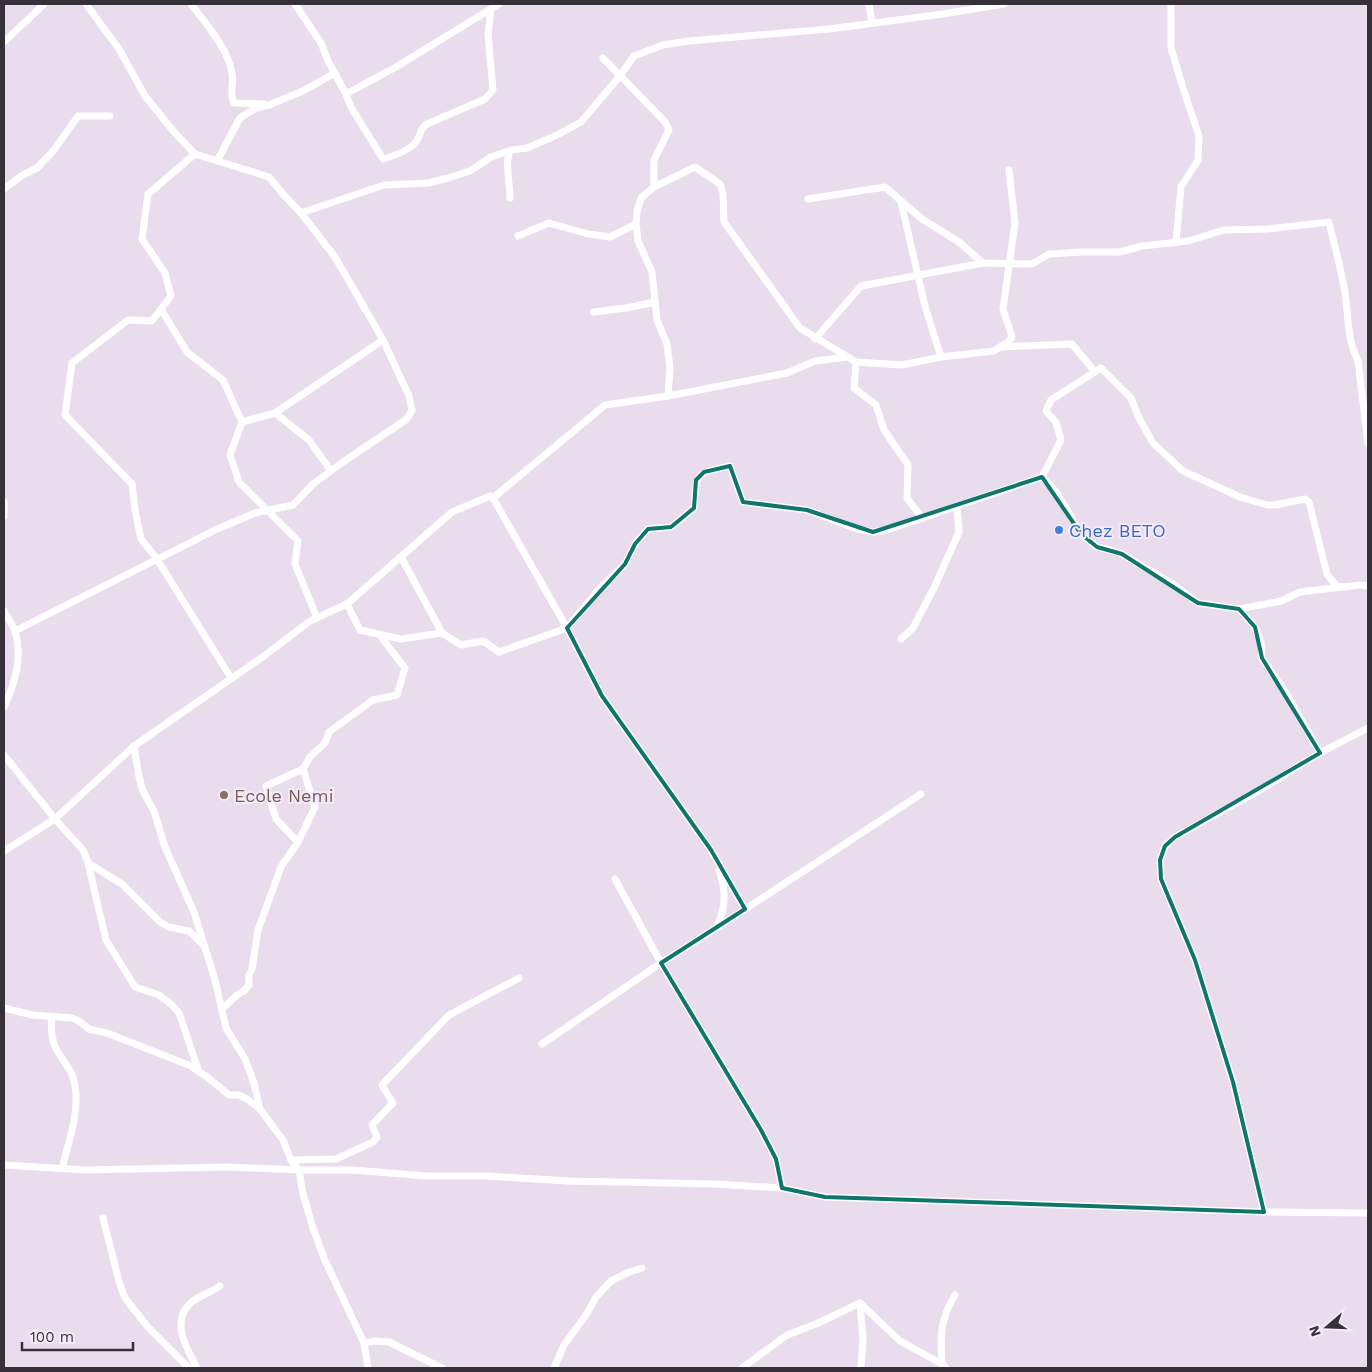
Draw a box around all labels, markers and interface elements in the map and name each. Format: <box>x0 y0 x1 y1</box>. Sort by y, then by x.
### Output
place label: Chez BETO <box>1069 520 1166 541</box>
marker: Chez BETO <box>1053 524 1065 536</box>
place label: Ecole Nemi <box>234 785 333 806</box>
marker: Ecole Nemi <box>218 789 230 801</box>
north arrow <box>1302 1302 1352 1352</box>
scale bar <box>22 1320 134 1352</box>
text: N <box>1305 1324 1324 1339</box>
text: 100 m <box>30 1328 74 1346</box>

